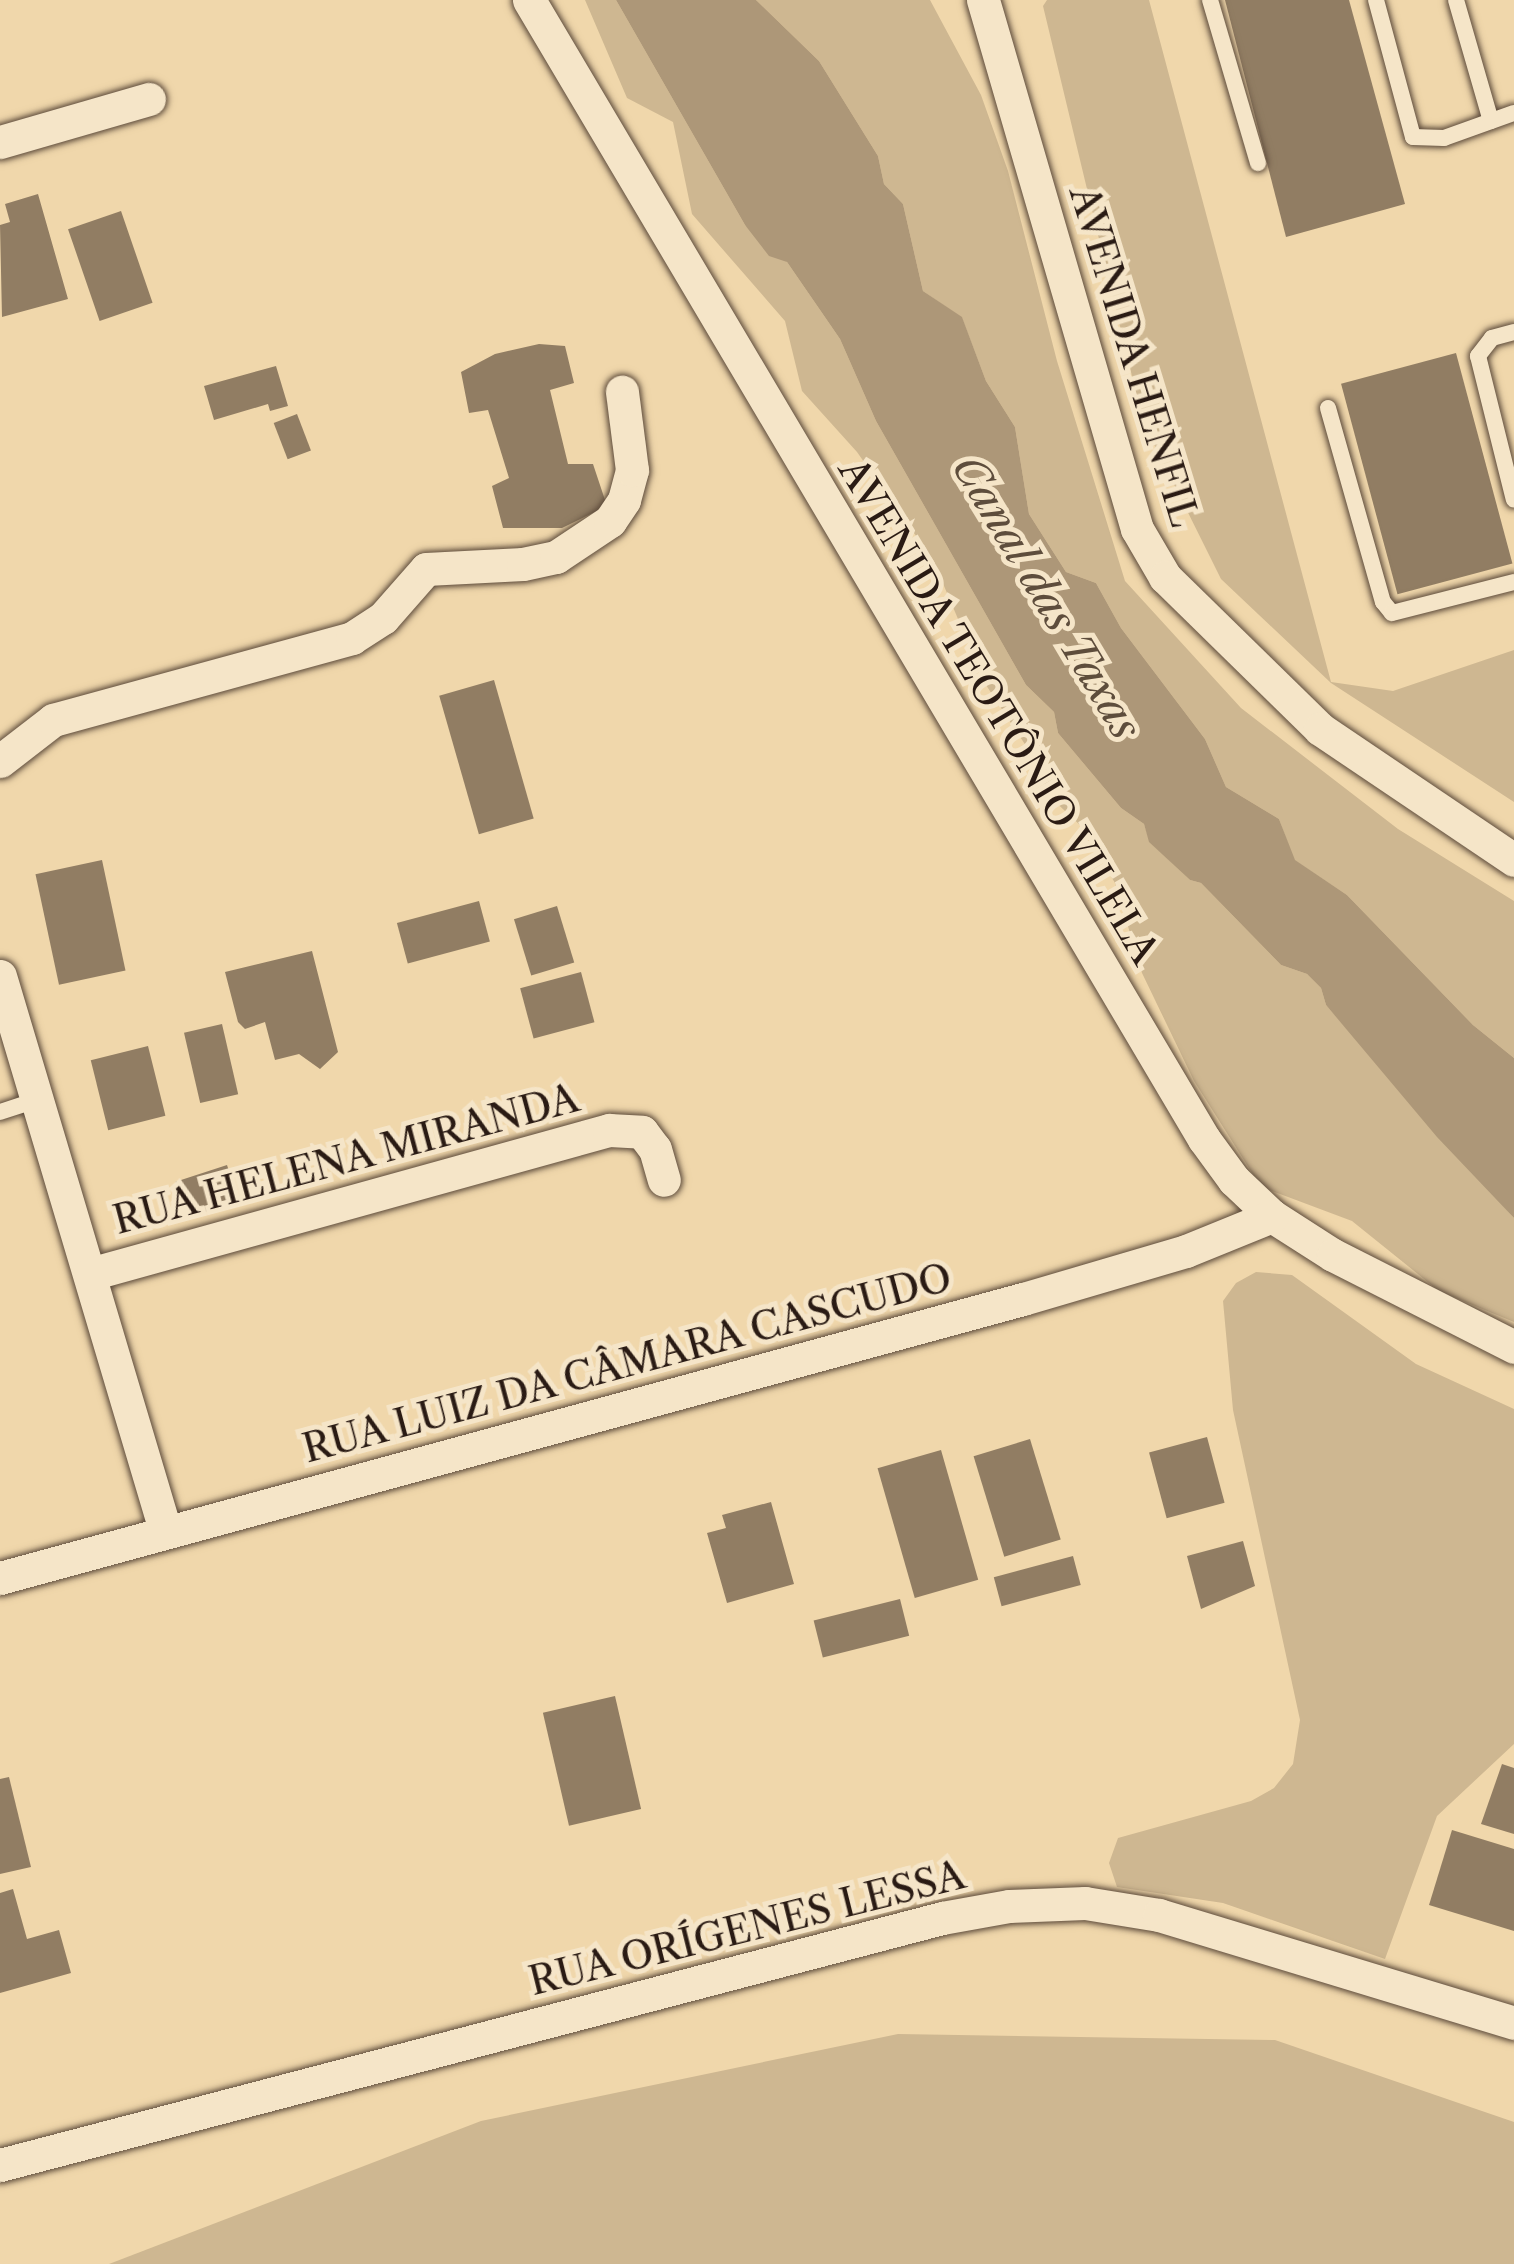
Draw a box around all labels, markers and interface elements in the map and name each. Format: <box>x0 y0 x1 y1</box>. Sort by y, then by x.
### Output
street label: AVENIDA HENFIL <box>1060 179 1208 533</box>
water label: Canal das Taxas <box>942 445 1152 749</box>
street label: AVENIDA TEOTÔNIO VILELA <box>828 448 1170 974</box>
street label: RUA HELENA MIRANDA <box>107 1074 585 1244</box>
street label: RUA LUIZ DA CÂMARA CASCUDO <box>295 1253 959 1473</box>
street label: RUA ORÍGENES LESSA <box>523 1851 971 2005</box>

